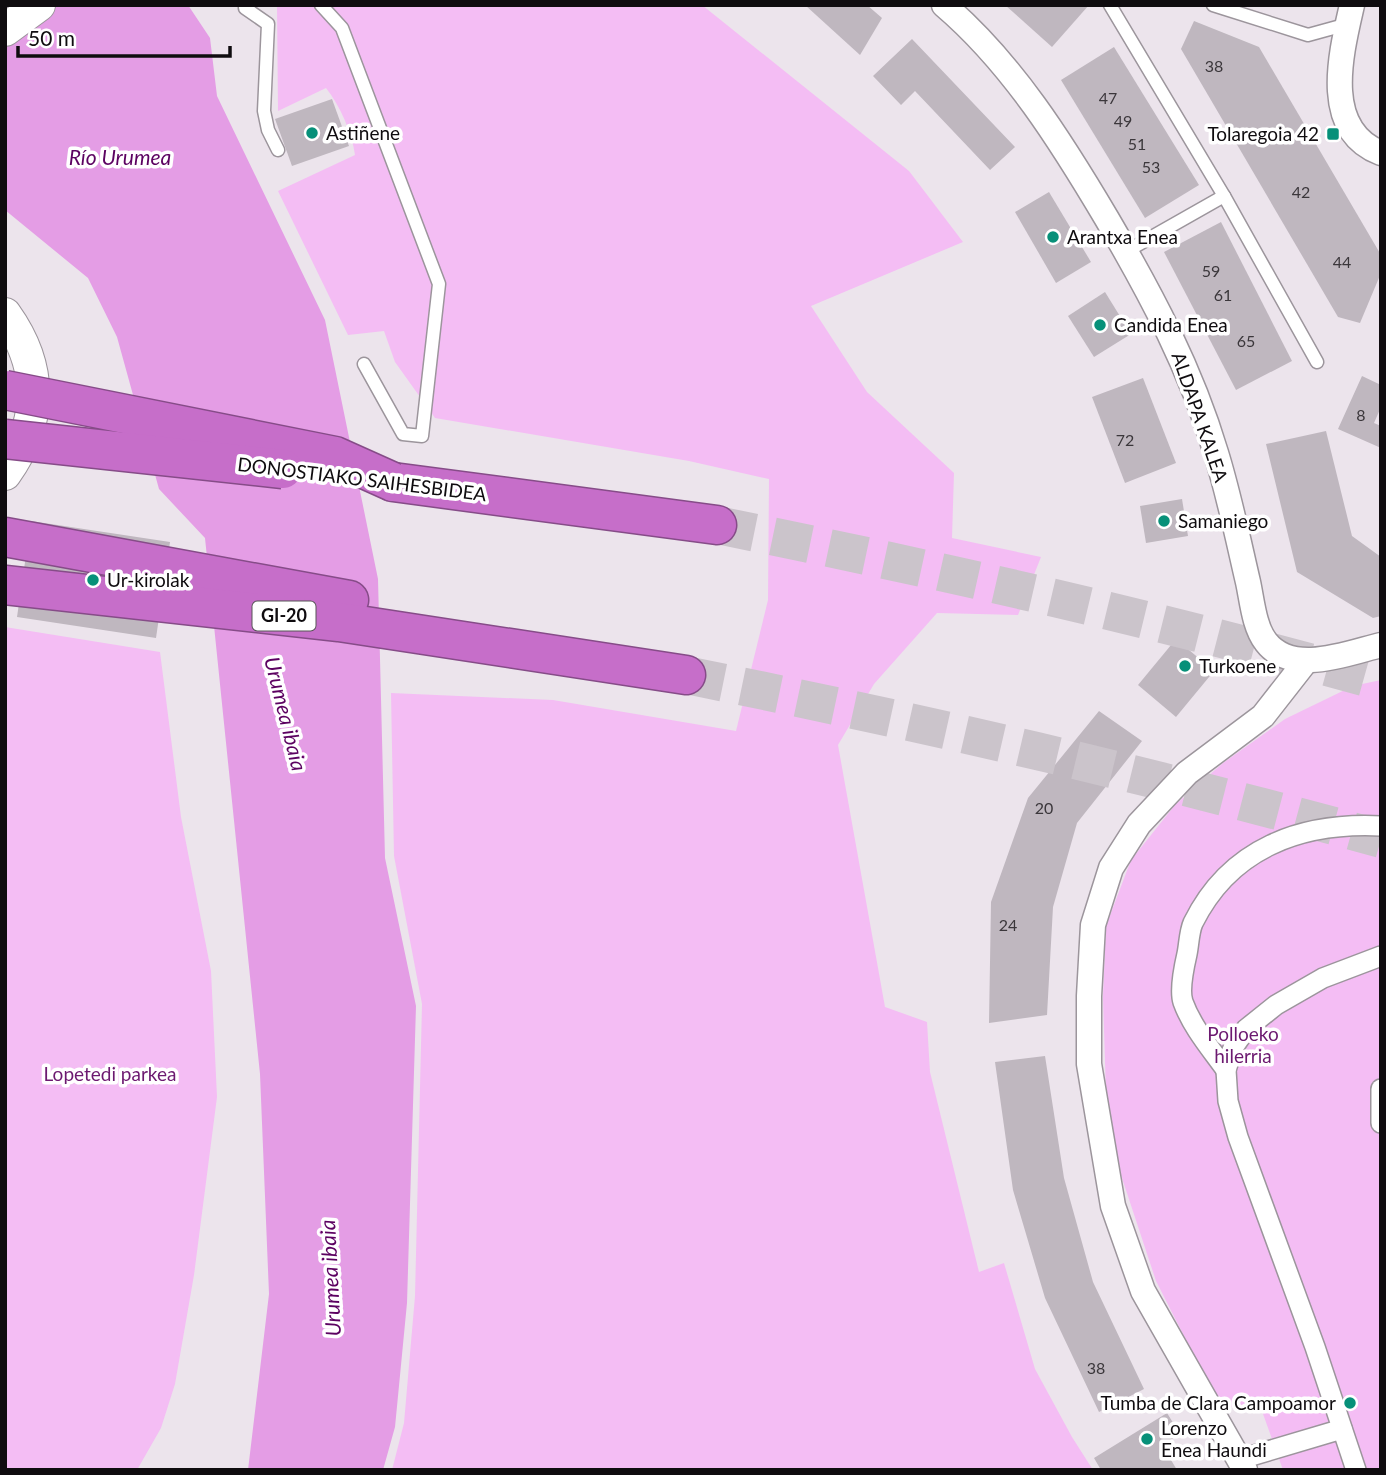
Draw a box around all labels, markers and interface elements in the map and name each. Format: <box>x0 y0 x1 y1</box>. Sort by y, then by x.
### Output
scale bar <box>18 14 229 58</box>
text: 50 m <box>28 25 75 50</box>
house number: 38 <box>1205 56 1223 75</box>
house number: 47 <box>1099 88 1117 107</box>
house number: 49 <box>1114 111 1132 130</box>
place label: Astiñene <box>326 121 400 144</box>
place label: Tolaregoia 42 <box>1207 122 1319 145</box>
marker: Astiñene <box>304 125 320 141</box>
marker: Tolaregoia 42 <box>1325 126 1341 142</box>
house number: 51 <box>1128 134 1146 153</box>
water label: Río Urumea <box>69 144 171 169</box>
house number: 53 <box>1142 157 1160 176</box>
house number: 42 <box>1292 182 1310 201</box>
place label: Arantxa Enea <box>1067 225 1178 248</box>
marker: Arantxa Enea <box>1045 229 1061 245</box>
house number: 44 <box>1333 252 1351 271</box>
house number: 59 <box>1202 261 1220 280</box>
house number: 61 <box>1214 285 1232 304</box>
place label: Candida Enea <box>1114 313 1228 336</box>
marker: Candida Enea <box>1092 317 1108 333</box>
house number: 65 <box>1237 331 1255 350</box>
street label: ALDAPA KALEA <box>1167 349 1234 485</box>
house number: 8 <box>1356 405 1366 424</box>
house number: 72 <box>1116 430 1134 449</box>
street label: DONOSTIAKO SAIHESBIDEA <box>236 452 488 505</box>
place label: Samaniego <box>1178 509 1268 532</box>
marker: Samaniego <box>1156 513 1172 529</box>
place label: Ur-kirolak <box>107 568 190 591</box>
marker: Ur-kirolak <box>85 572 101 588</box>
road number: GI-20 <box>252 602 316 630</box>
water label: Urumea ibaia <box>260 654 313 773</box>
place label: Turkoene <box>1199 654 1276 677</box>
marker: Turkoene <box>1177 658 1193 674</box>
house number: 20 <box>1035 798 1053 817</box>
house number: 24 <box>999 915 1017 934</box>
park label: Polloeko hilerria <box>1207 1022 1279 1067</box>
park label: Lopetedi parkea <box>44 1062 176 1085</box>
water label: Urumea ibaia <box>314 1219 345 1337</box>
house number: 38 <box>1087 1358 1105 1377</box>
place label: Tumba de Clara Campoamor <box>1100 1391 1336 1414</box>
marker: Tumba de Clara Campoamor <box>1342 1395 1358 1411</box>
place label: Lorenzo Enea Haundi <box>1161 1416 1267 1461</box>
marker: Lorenzo Enea Haundi <box>1139 1431 1155 1447</box>

